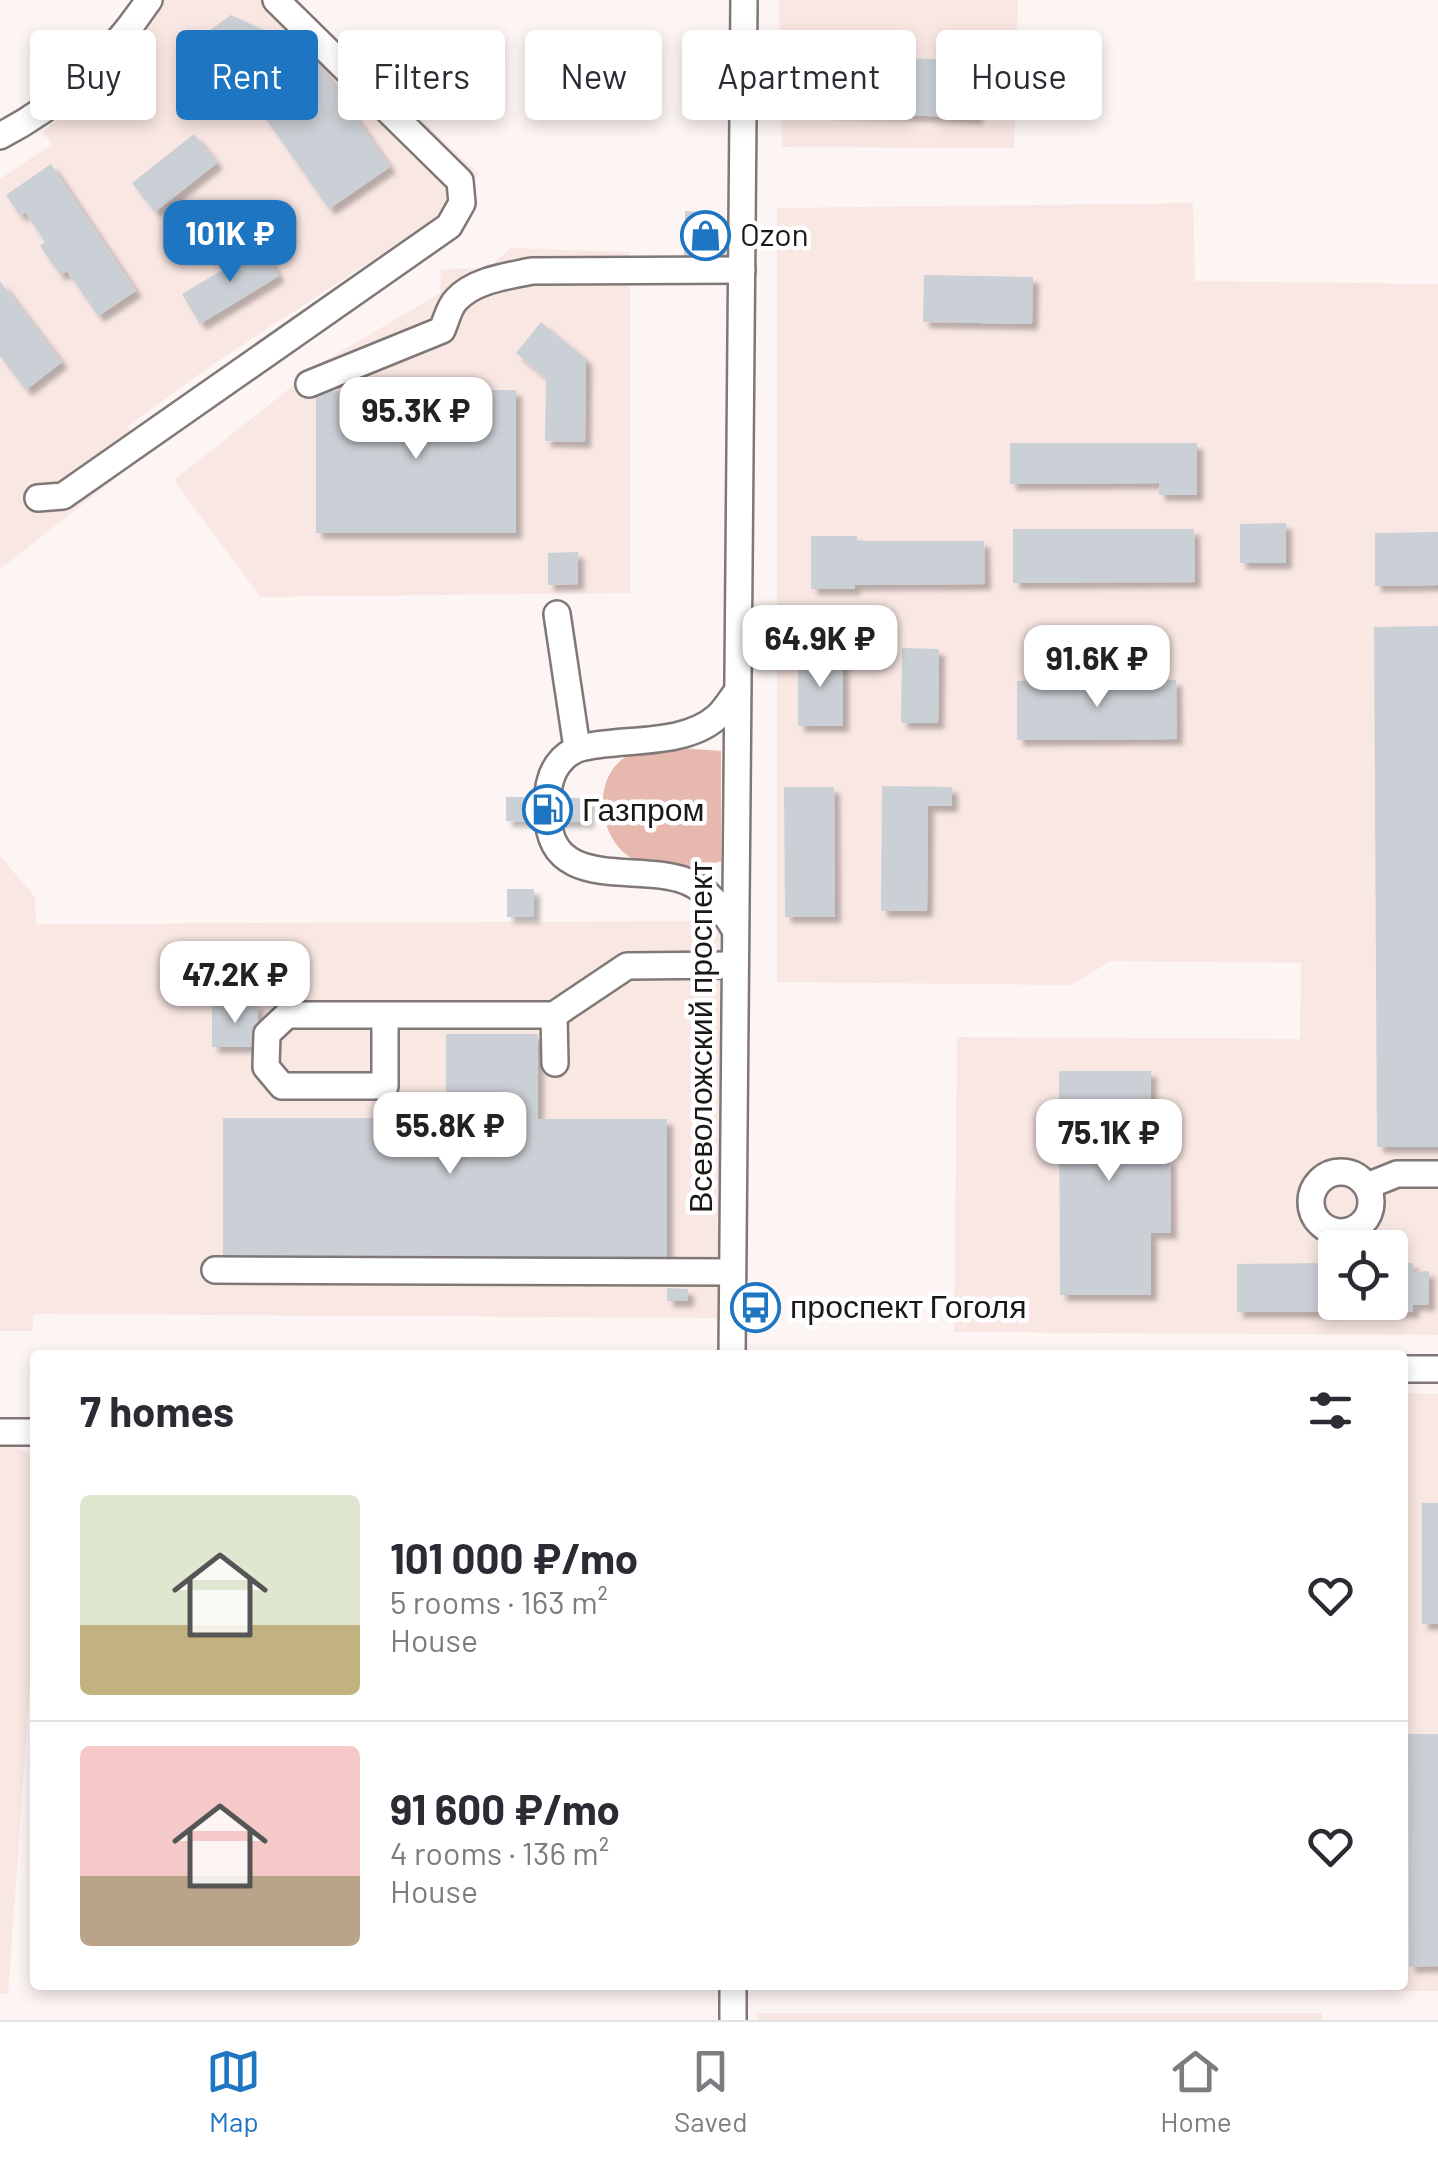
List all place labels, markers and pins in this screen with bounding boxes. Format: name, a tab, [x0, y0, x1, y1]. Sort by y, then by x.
pin: 101K ₽	[149, 200, 311, 285]
shop icon: Ozon	[679, 209, 731, 261]
place label: Ozon	[740, 214, 809, 252]
pin: 95.3K ₽	[324, 377, 508, 462]
pin: 64.9K ₽	[728, 605, 912, 690]
pin: 91.6K ₽	[1005, 625, 1189, 710]
fuel station icon: Газпром	[521, 784, 573, 836]
place label: Газпром	[582, 789, 705, 828]
pin: 47.2K ₽	[143, 941, 327, 1026]
pin: 55.8K ₽	[358, 1092, 542, 1177]
pin: 75.1K ₽	[1017, 1099, 1201, 1184]
bus stop icon: проспект Гоголя	[729, 1281, 781, 1333]
place label: проспект Гоголя	[790, 1286, 1027, 1325]

